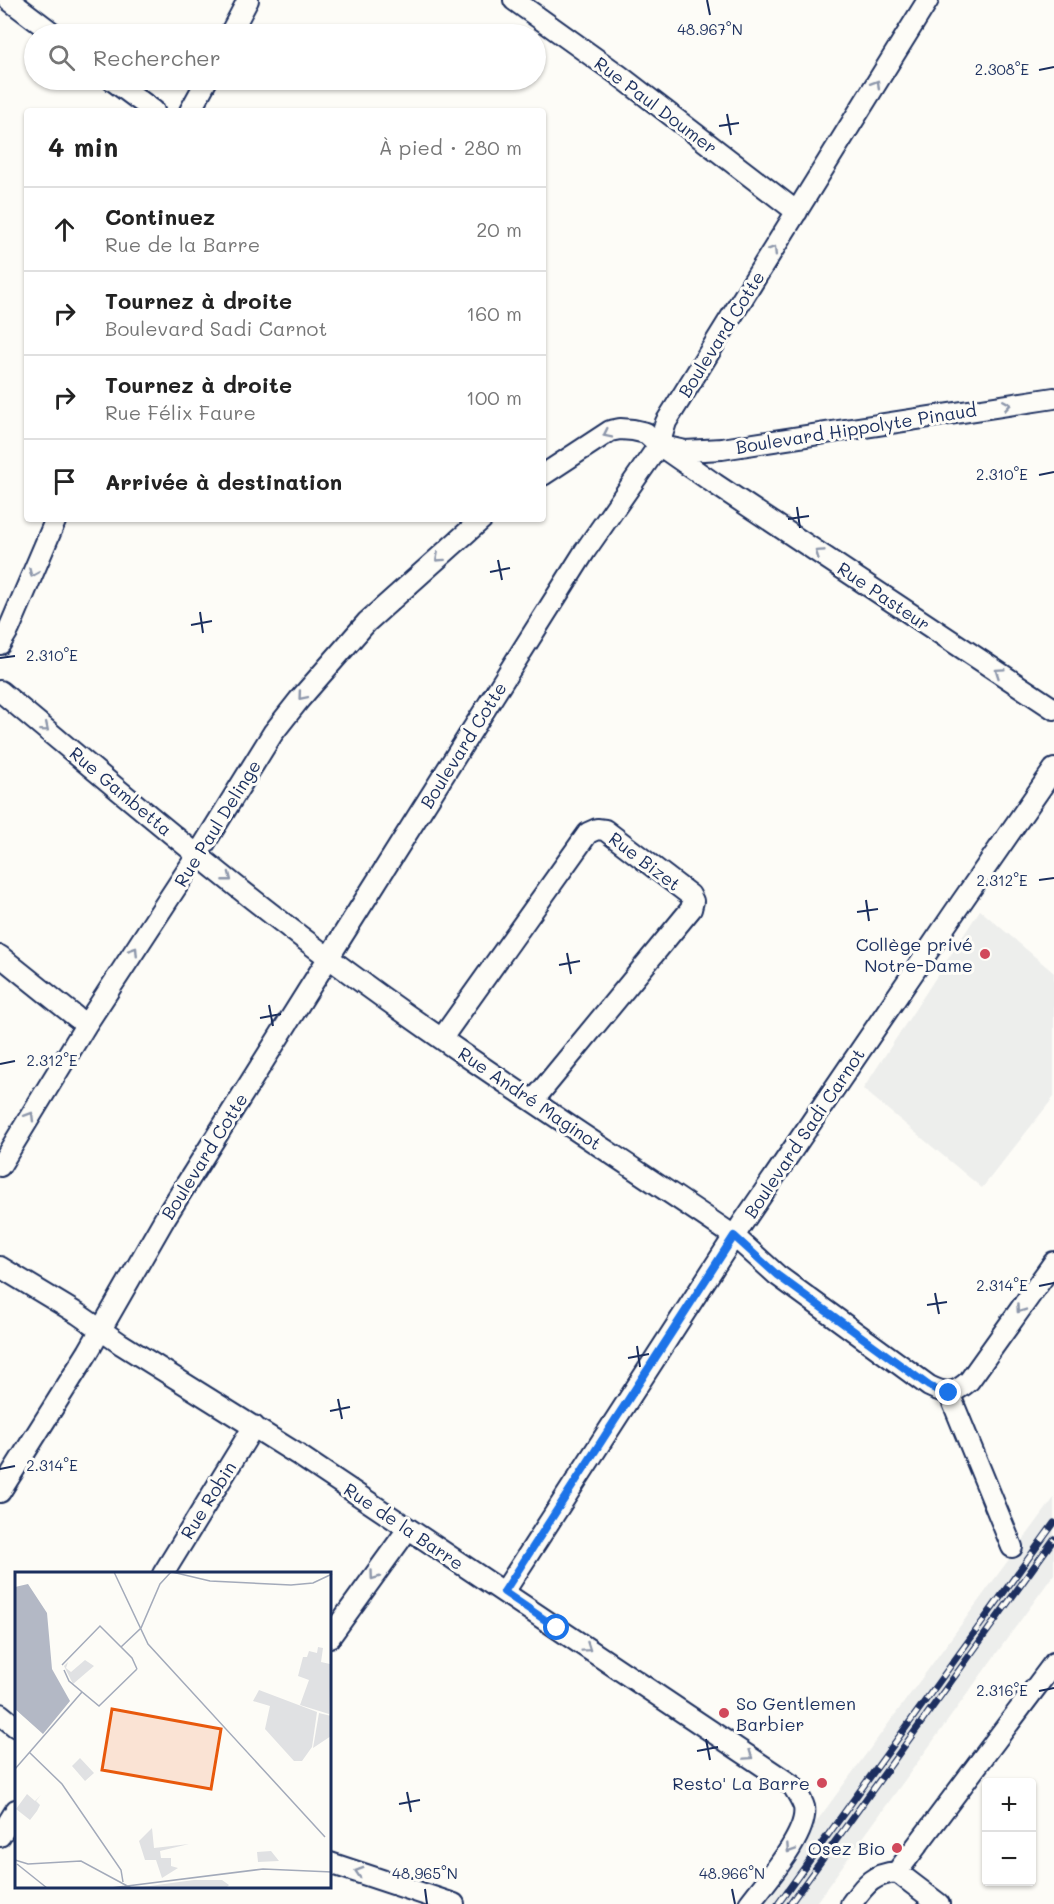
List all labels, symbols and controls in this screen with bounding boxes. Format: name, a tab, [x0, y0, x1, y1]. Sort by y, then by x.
text: 48.967°N	[677, 19, 743, 39]
search box	[24, 24, 546, 90]
icon: search	[45, 41, 78, 74]
text: Rechercher	[93, 43, 221, 72]
street label: Rue Paul Doumer	[590, 51, 722, 159]
text: 2.308°E	[975, 59, 1030, 79]
one-way arrow	[868, 80, 879, 91]
text: 4 min	[48, 130, 118, 164]
text: À pied · 280 m	[379, 134, 522, 160]
text: Continuez	[105, 202, 215, 231]
icon: ahead	[48, 213, 81, 246]
text: 20 m	[476, 216, 522, 242]
text: Rue de la Barre	[105, 231, 260, 257]
one-way arrow	[766, 246, 777, 257]
street label: Boulevard Cotte	[672, 266, 770, 402]
text: Tournez à droite	[105, 286, 292, 315]
icon: right	[48, 297, 81, 330]
text: 160 m	[466, 300, 522, 326]
text: Boulevard Sadi Carnot	[105, 315, 327, 341]
text: Tournez à droite	[105, 370, 292, 399]
icon: right	[48, 381, 81, 414]
text: 100 m	[466, 384, 522, 410]
street label: Boulevard Hippolyte Pinaud	[734, 397, 978, 459]
text: Rue Félix Faure	[105, 399, 256, 425]
one-way arrow	[1002, 400, 1012, 412]
one-way arrow	[602, 427, 613, 439]
text: 2.310°E	[976, 464, 1028, 484]
icon: arrive	[48, 465, 81, 498]
text: Arrivée à destination	[105, 467, 342, 496]
one-way arrow	[815, 549, 826, 560]
one-way arrow	[435, 551, 446, 562]
street label: Rue Pasteur	[833, 556, 935, 636]
one-way arrow	[28, 567, 40, 578]
text: 2.310°E	[26, 645, 78, 665]
one-way arrow	[994, 669, 1005, 680]
street label: Boulevard Cotte	[414, 677, 512, 813]
one-way arrow	[298, 689, 309, 700]
one-way arrow	[38, 721, 49, 732]
street label: Rue Gambetta	[65, 741, 177, 841]
street label: Rue Paul Delinge	[168, 755, 266, 891]
street label: Rue Bizet	[604, 826, 686, 896]
text: 2.312°E	[976, 870, 1028, 890]
one-way arrow	[221, 871, 232, 882]
place label: Collège privé Notre-Dame	[856, 932, 973, 977]
one-way arrow	[127, 947, 138, 958]
marker: Collège privé Notre-Dame	[978, 947, 992, 961]
street label: Rue André Maginot	[454, 1041, 606, 1155]
street label: Boulevard Sadi Carnot	[738, 1043, 870, 1223]
text: 2.312°E	[26, 1050, 78, 1070]
street label: Boulevard Cotte	[155, 1088, 253, 1224]
one-way arrow	[23, 1112, 35, 1122]
text: 2.314°E	[976, 1275, 1028, 1295]
one-way arrow	[1016, 1303, 1027, 1314]
route end	[935, 1379, 961, 1405]
text: 2.314°E	[26, 1455, 78, 1475]
street label: Rue Robin	[175, 1457, 241, 1543]
street label: Rue de la Barre	[339, 1477, 469, 1575]
one-way arrow	[370, 1570, 381, 1581]
inset map	[15, 1572, 332, 1889]
route start	[543, 1614, 569, 1640]
one-way arrow	[581, 1641, 592, 1652]
text: 2.316°E	[976, 1680, 1028, 1700]
place label: So Gentlemen Barbier	[736, 1691, 856, 1736]
marker: So Gentlemen Barbier	[717, 1706, 731, 1720]
one-way arrow	[743, 1749, 754, 1760]
place label: Resto' La Barre	[672, 1771, 810, 1795]
marker: Resto' La Barre	[815, 1776, 829, 1790]
map controls	[982, 1778, 1036, 1886]
button: +	[982, 1778, 1036, 1832]
button: −	[982, 1832, 1036, 1886]
place label: Osez Bio	[808, 1836, 885, 1860]
marker: Osez Bio	[890, 1841, 904, 1855]
one-way arrow	[785, 1843, 797, 1853]
text: 48.965°N	[392, 1863, 458, 1883]
text: 48.966°N	[699, 1863, 765, 1883]
one-way arrow	[354, 1867, 365, 1879]

